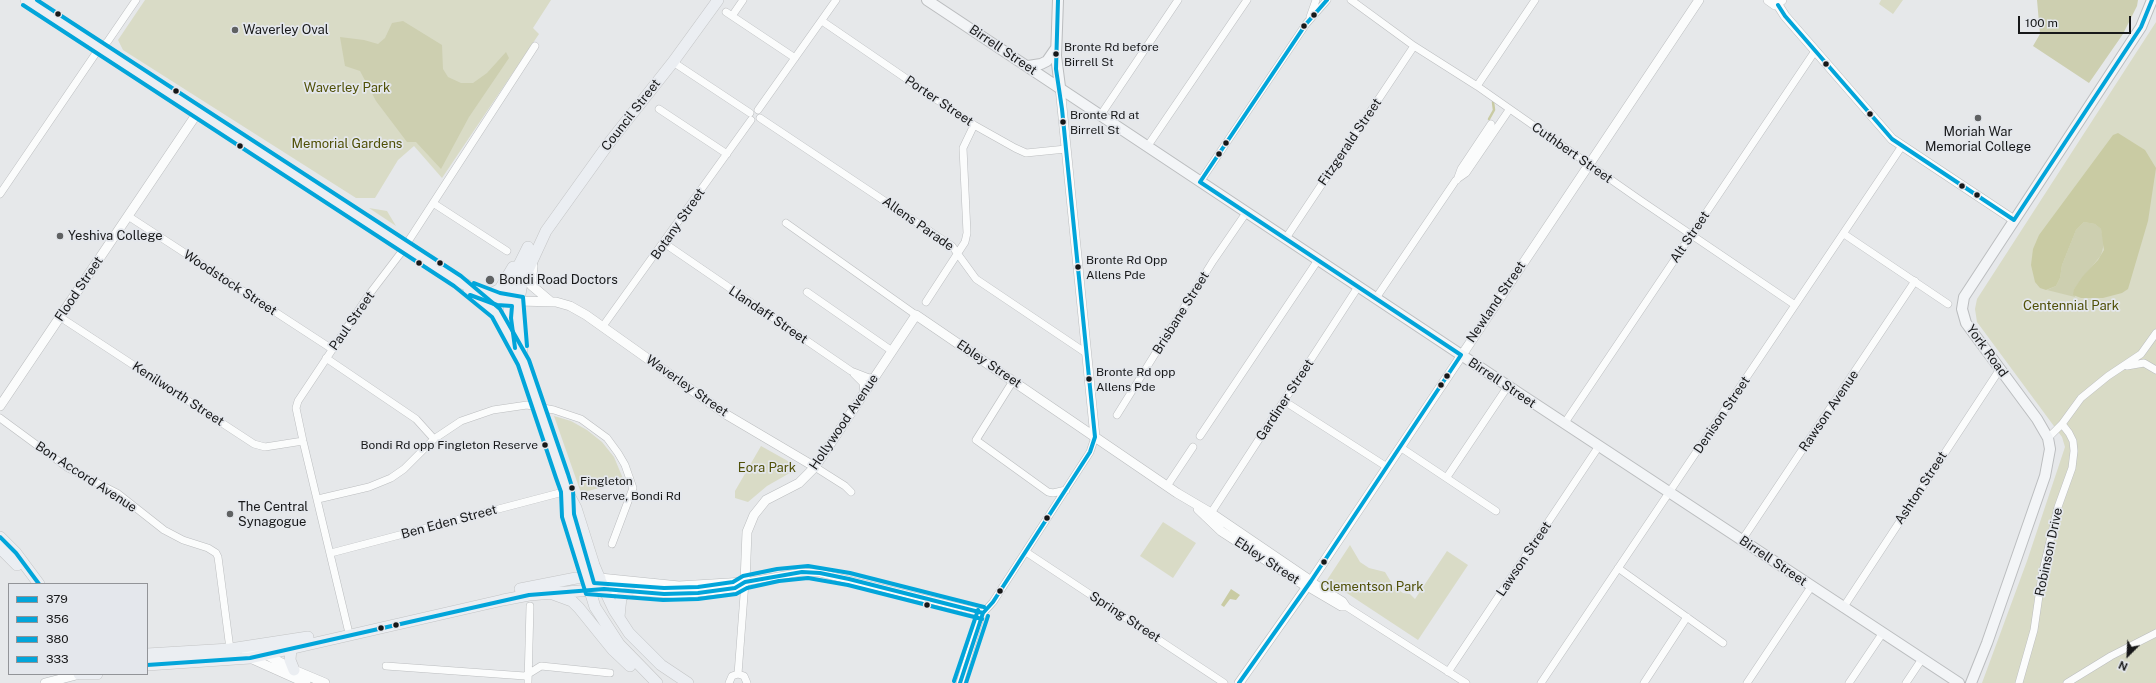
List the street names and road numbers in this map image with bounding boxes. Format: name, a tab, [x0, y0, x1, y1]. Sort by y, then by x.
street label: Birrell Street	[966, 22, 1040, 78]
street label: Porter Street	[902, 72, 976, 130]
street label: Council Street	[598, 76, 664, 154]
street label: Fitzgerald Street	[1315, 95, 1385, 189]
street label: Cuthbert Street	[1529, 119, 1615, 187]
street label: Botany Street	[648, 185, 708, 263]
street label: Allens Parade	[879, 194, 957, 254]
street label: Alt Street	[1667, 208, 1713, 266]
street label: Woodstock Street	[180, 247, 280, 319]
street label: Flood Street	[52, 254, 106, 324]
street label: Newland Street	[1463, 258, 1529, 346]
street label: Brisbane Street	[1149, 269, 1213, 357]
street label: Llandaff Street	[726, 283, 810, 347]
street label: Paul Street	[326, 289, 378, 353]
street label: York Road	[1963, 322, 2011, 380]
street label: Ebley Street	[954, 337, 1024, 391]
street label: Waverley Street	[643, 352, 731, 420]
street label: Birrell Street	[1465, 355, 1539, 411]
street label: Gardiner Street	[1253, 356, 1317, 444]
street label: Kenilworth Street	[129, 359, 227, 429]
street label: Rawson Avenue	[1796, 367, 1862, 455]
street label: Hollywood Avenue	[806, 371, 882, 473]
street label: Denison Street	[1690, 373, 1754, 457]
street label: Bon Accord Avenue	[32, 438, 140, 516]
street label: Ashton Street	[1892, 449, 1950, 527]
street label: Ben Eden Street	[399, 502, 499, 542]
street label: Robinson Drive	[2032, 506, 2066, 598]
street label: Lawson Street	[1493, 519, 1555, 599]
street label: Birrell Street	[1736, 533, 1810, 589]
street label: Ebley Street	[1231, 534, 1303, 588]
street label: Spring Street	[1087, 588, 1163, 646]

